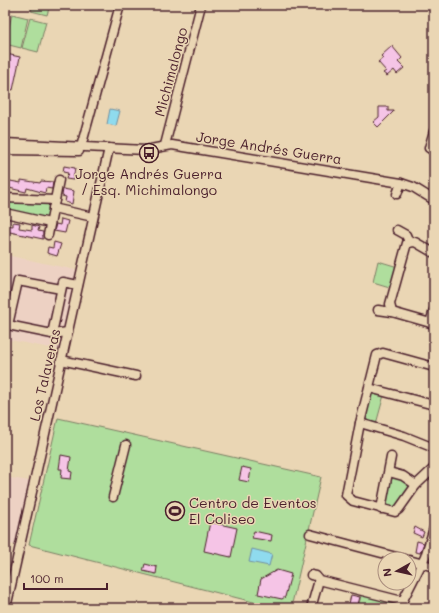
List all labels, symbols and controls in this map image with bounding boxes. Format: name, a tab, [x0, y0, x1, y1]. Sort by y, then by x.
street label: Michimalongo	[149, 25, 192, 119]
street label: Jorge Andrés Guerra	[195, 127, 343, 168]
bus stop icon: Jorge Andrés Guerra / Esq. Michimalongo	[138, 142, 160, 164]
place label: Jorge Andrés Guerra / Esq. Michimalongo	[75, 164, 223, 199]
street label: Los Talaveras	[25, 327, 64, 423]
place label: Centro de Eventos El Coliseo	[189, 493, 317, 528]
sports icon: Centro de Eventos El Coliseo	[164, 500, 186, 522]
north arrow	[377, 551, 417, 591]
scale bar	[24, 565, 107, 591]
text: N	[379, 567, 395, 578]
text: 100 m	[30, 570, 64, 586]

